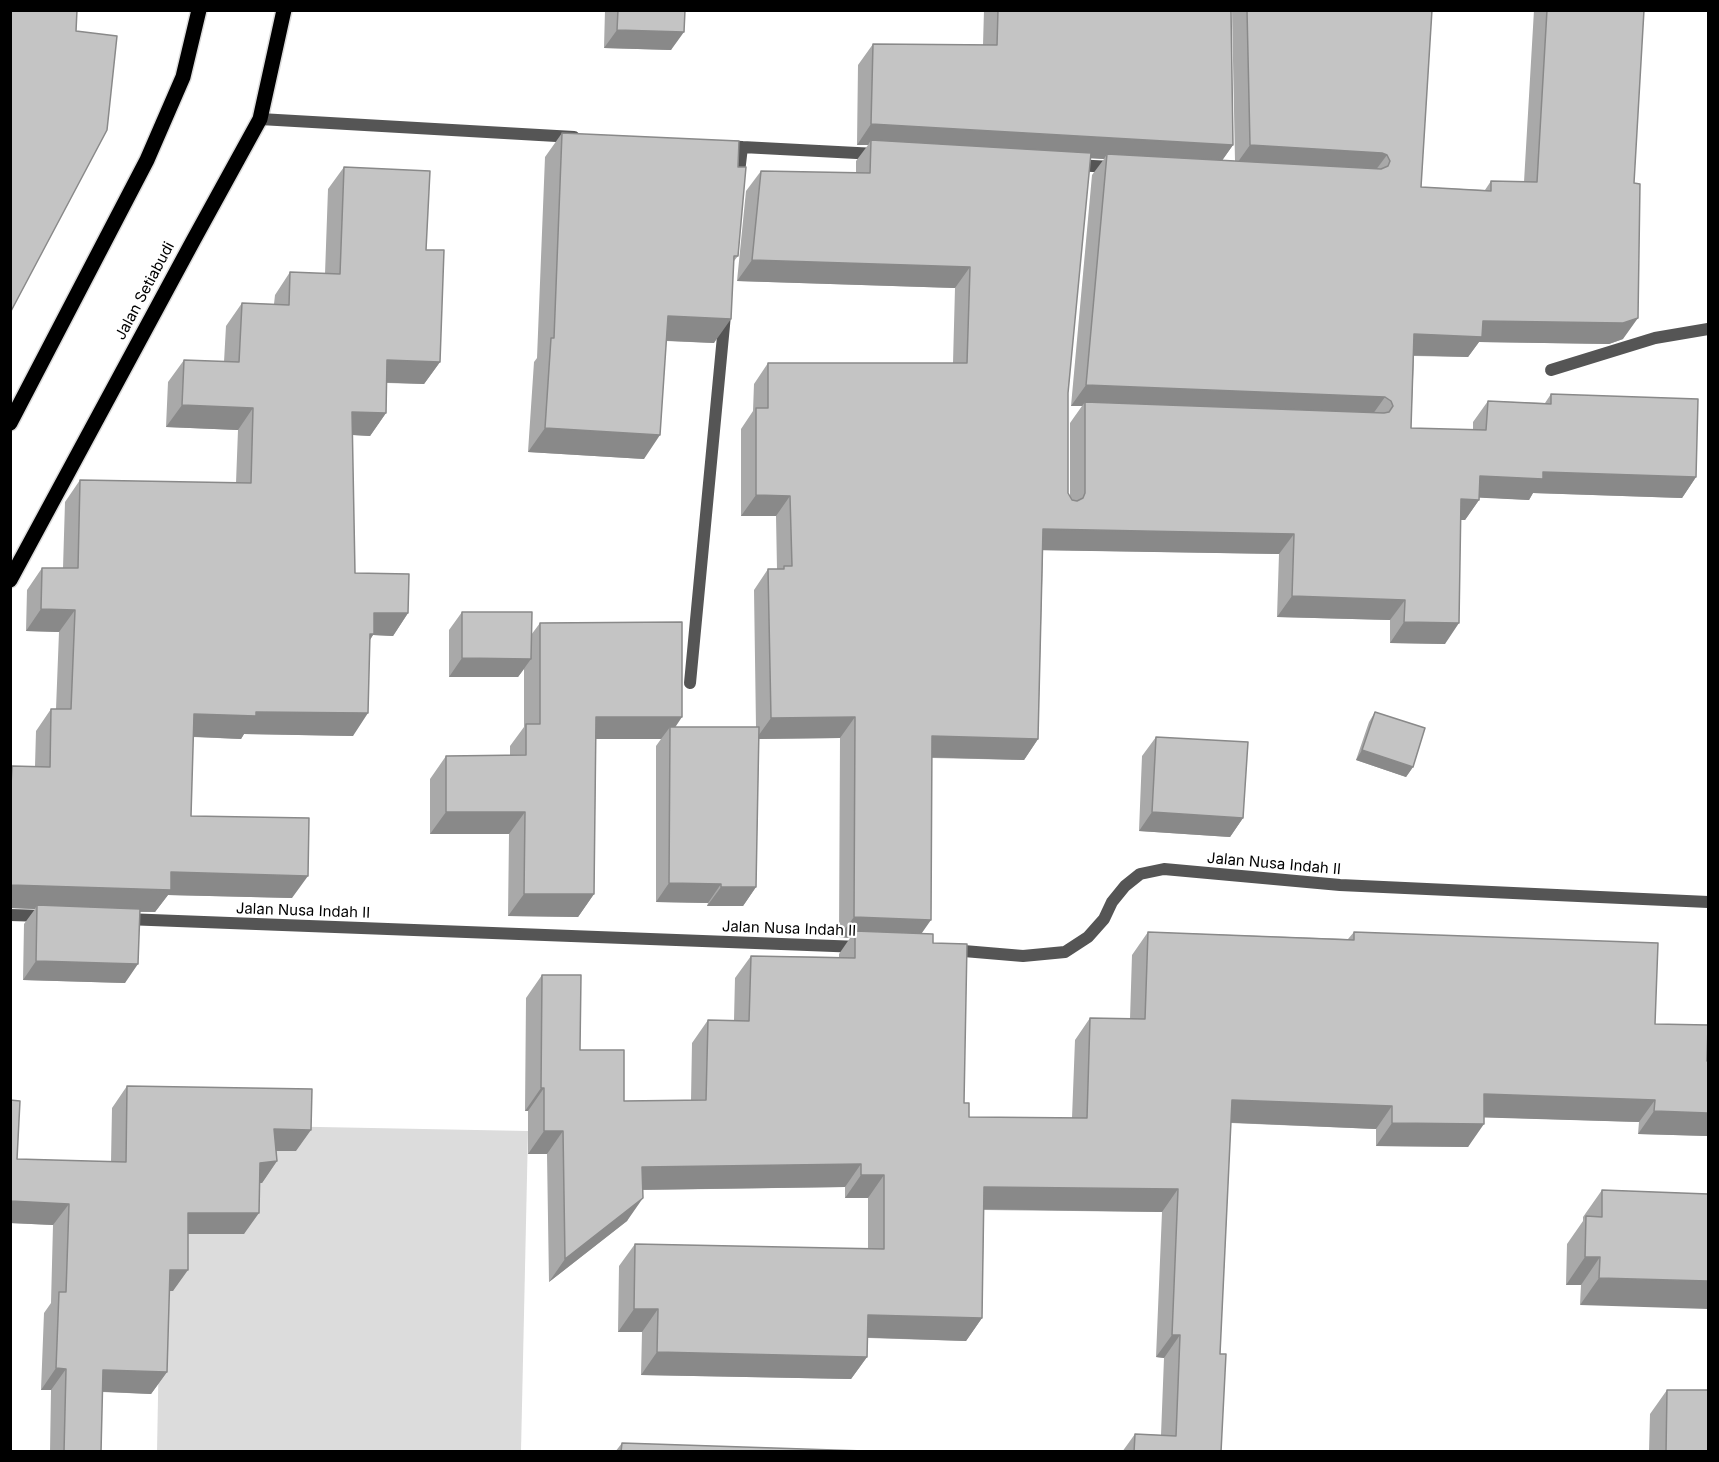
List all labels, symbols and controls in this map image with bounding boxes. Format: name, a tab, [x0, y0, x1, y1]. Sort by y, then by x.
street label: Jalan Setiabudi	[112, 239, 178, 343]
street label: Jalan Nusa Indah II	[1206, 849, 1342, 879]
street label: Jalan Nusa Indah II	[235, 900, 371, 922]
street label: Jalan Nusa Indah II	[721, 918, 857, 940]

